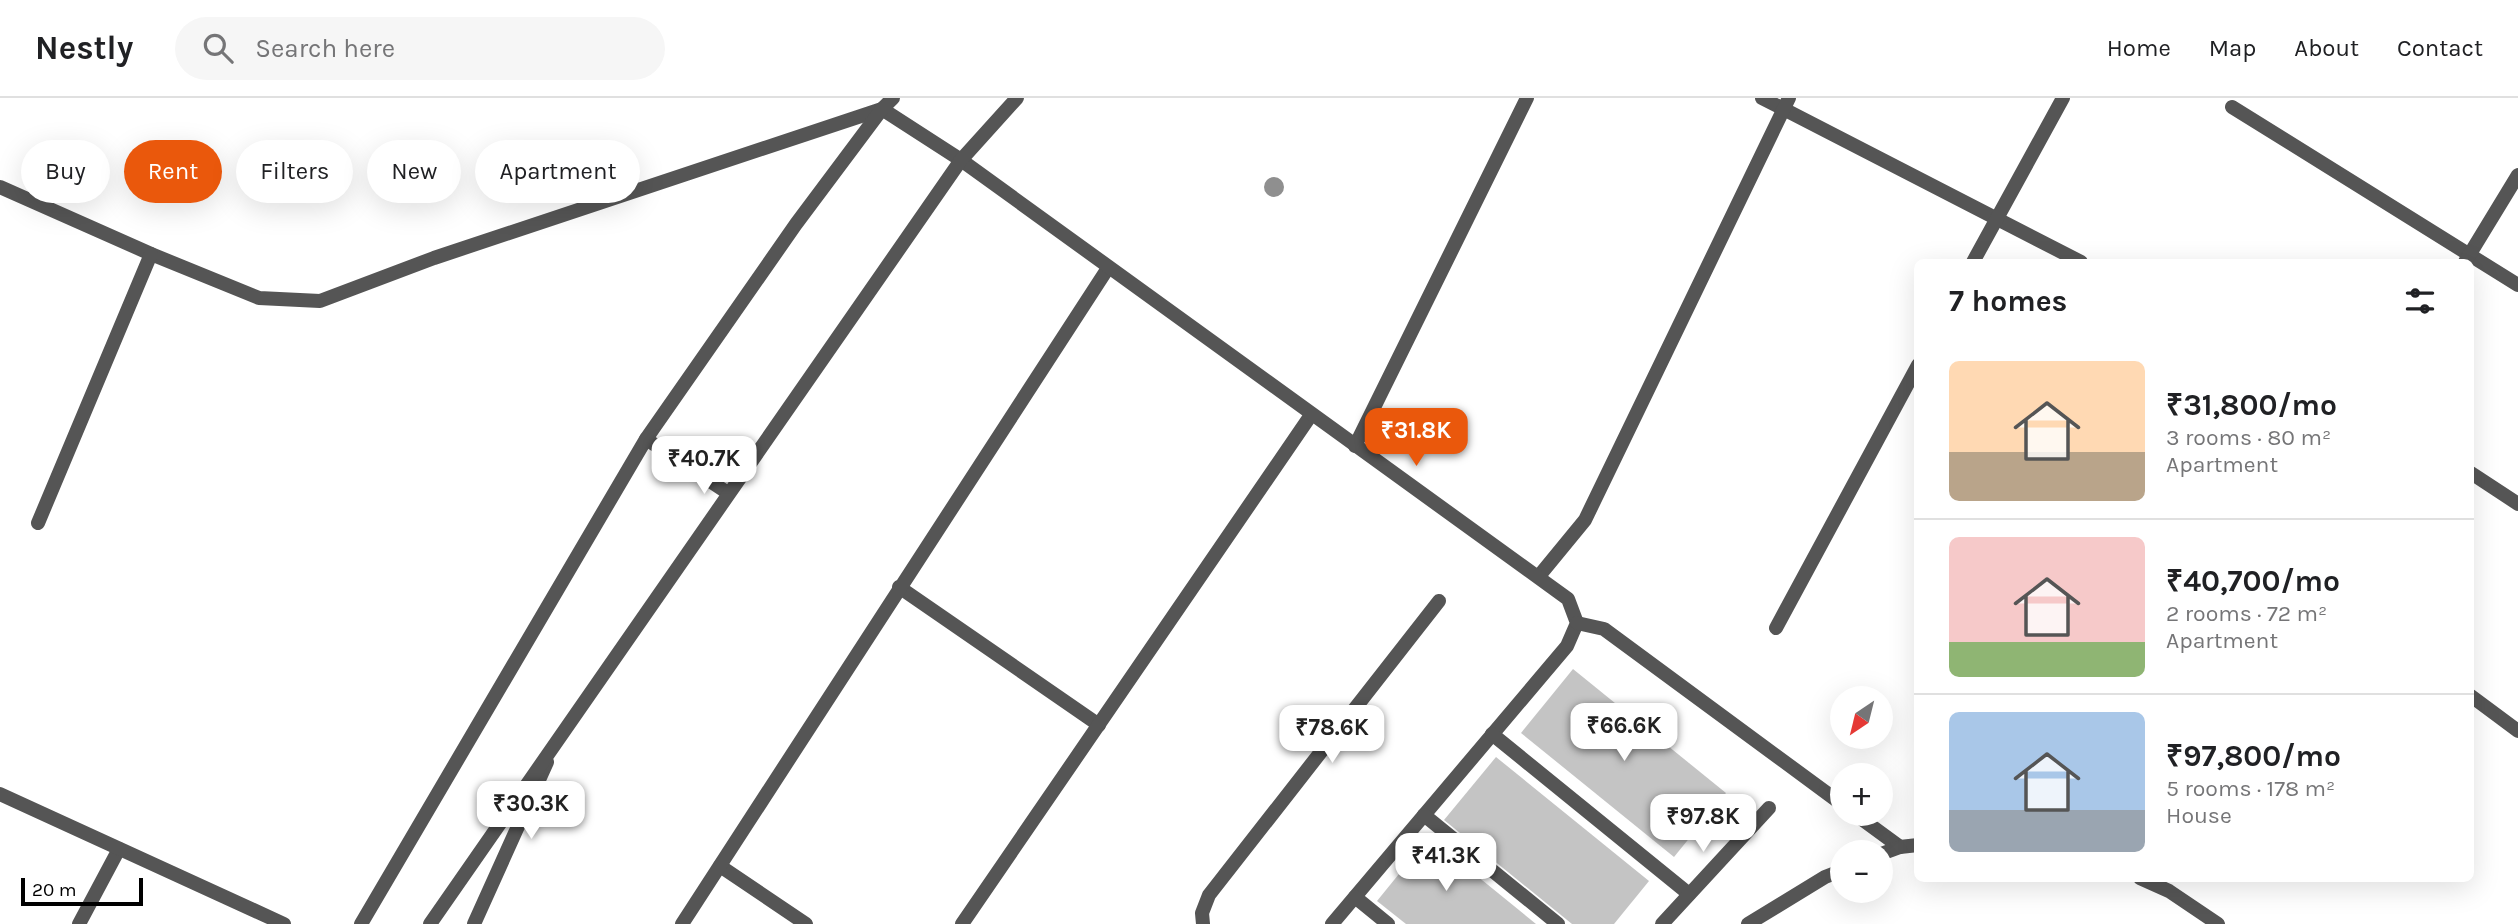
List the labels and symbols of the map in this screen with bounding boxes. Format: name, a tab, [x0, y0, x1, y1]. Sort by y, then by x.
pin: ₹31.8K	[1359, 408, 1473, 468]
pin: ₹40.7K	[647, 436, 761, 496]
north arrow	[1830, 686, 1894, 749]
pin: ₹66.6K	[1567, 704, 1681, 763]
pin: ₹78.6K	[1275, 706, 1389, 765]
pin: ₹30.3K	[474, 782, 588, 841]
pin: ₹97.8K	[1646, 794, 1760, 854]
pin: ₹41.3K	[1389, 834, 1503, 893]
scale bar	[21, 875, 144, 907]

